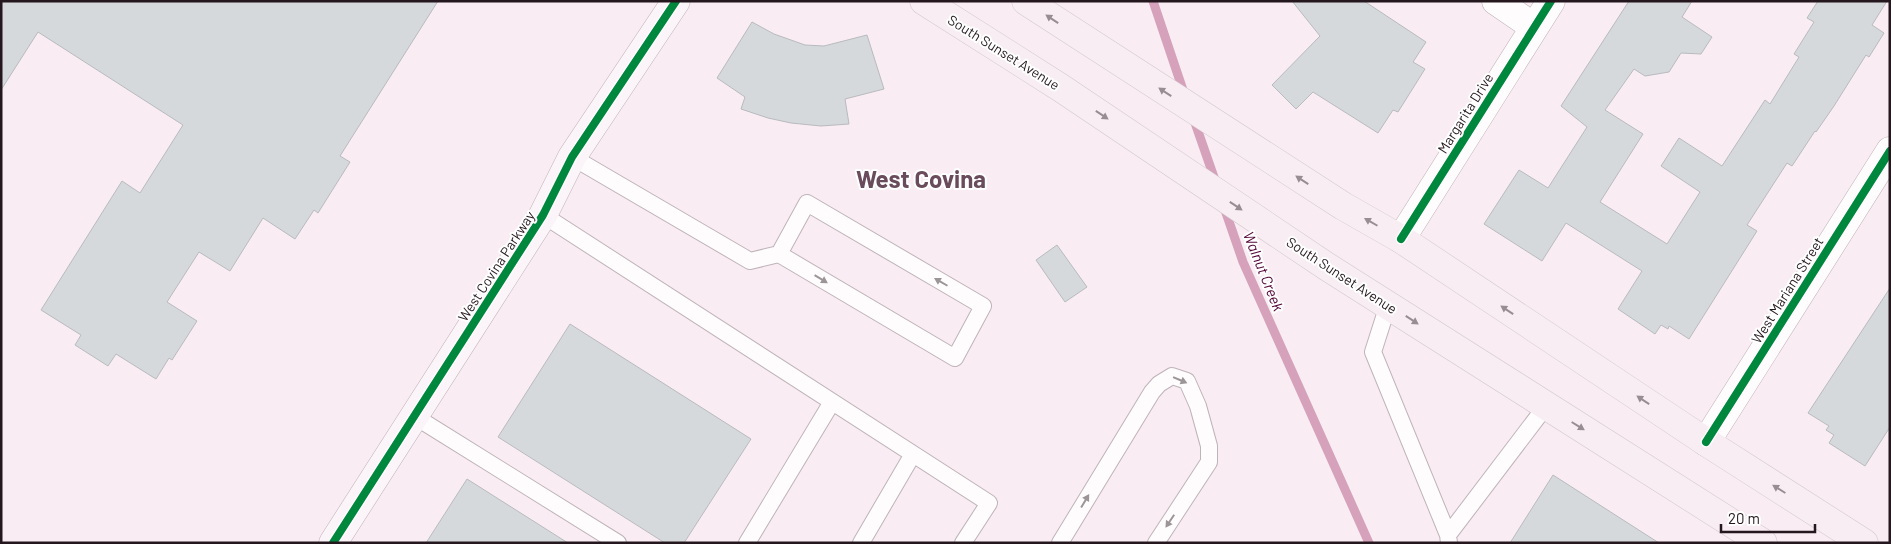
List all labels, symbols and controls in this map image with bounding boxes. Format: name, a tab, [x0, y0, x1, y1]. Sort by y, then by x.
street label: South Sunset Avenue	[945, 11, 1063, 93]
one-way arrow	[1045, 14, 1059, 24]
street label: Margarita Drive	[1434, 70, 1496, 156]
one-way arrow	[1159, 87, 1172, 97]
one-way arrow	[1095, 110, 1108, 120]
district label: West Covina	[856, 164, 986, 193]
one-way arrow	[1295, 175, 1309, 185]
one-way arrow	[1230, 201, 1243, 211]
street label: West Covina Parkway	[454, 207, 538, 324]
one-way arrow	[1363, 218, 1378, 226]
water label: Walnut Creek	[1240, 229, 1288, 314]
street label: South Sunset Avenue	[1283, 233, 1401, 317]
street label: West Mariana Street	[1747, 234, 1827, 346]
one-way arrow	[814, 275, 828, 284]
one-way arrow	[935, 277, 948, 286]
one-way arrow	[1501, 305, 1514, 315]
one-way arrow	[1405, 315, 1418, 325]
one-way arrow	[1173, 376, 1187, 384]
one-way arrow	[1636, 395, 1649, 405]
one-way arrow	[1572, 422, 1585, 431]
one-way arrow	[1772, 484, 1786, 493]
one-way arrow	[1081, 495, 1090, 508]
scale bar	[1721, 502, 1815, 534]
text: 20 m	[1728, 509, 1760, 527]
one-way arrow	[1165, 514, 1175, 528]

